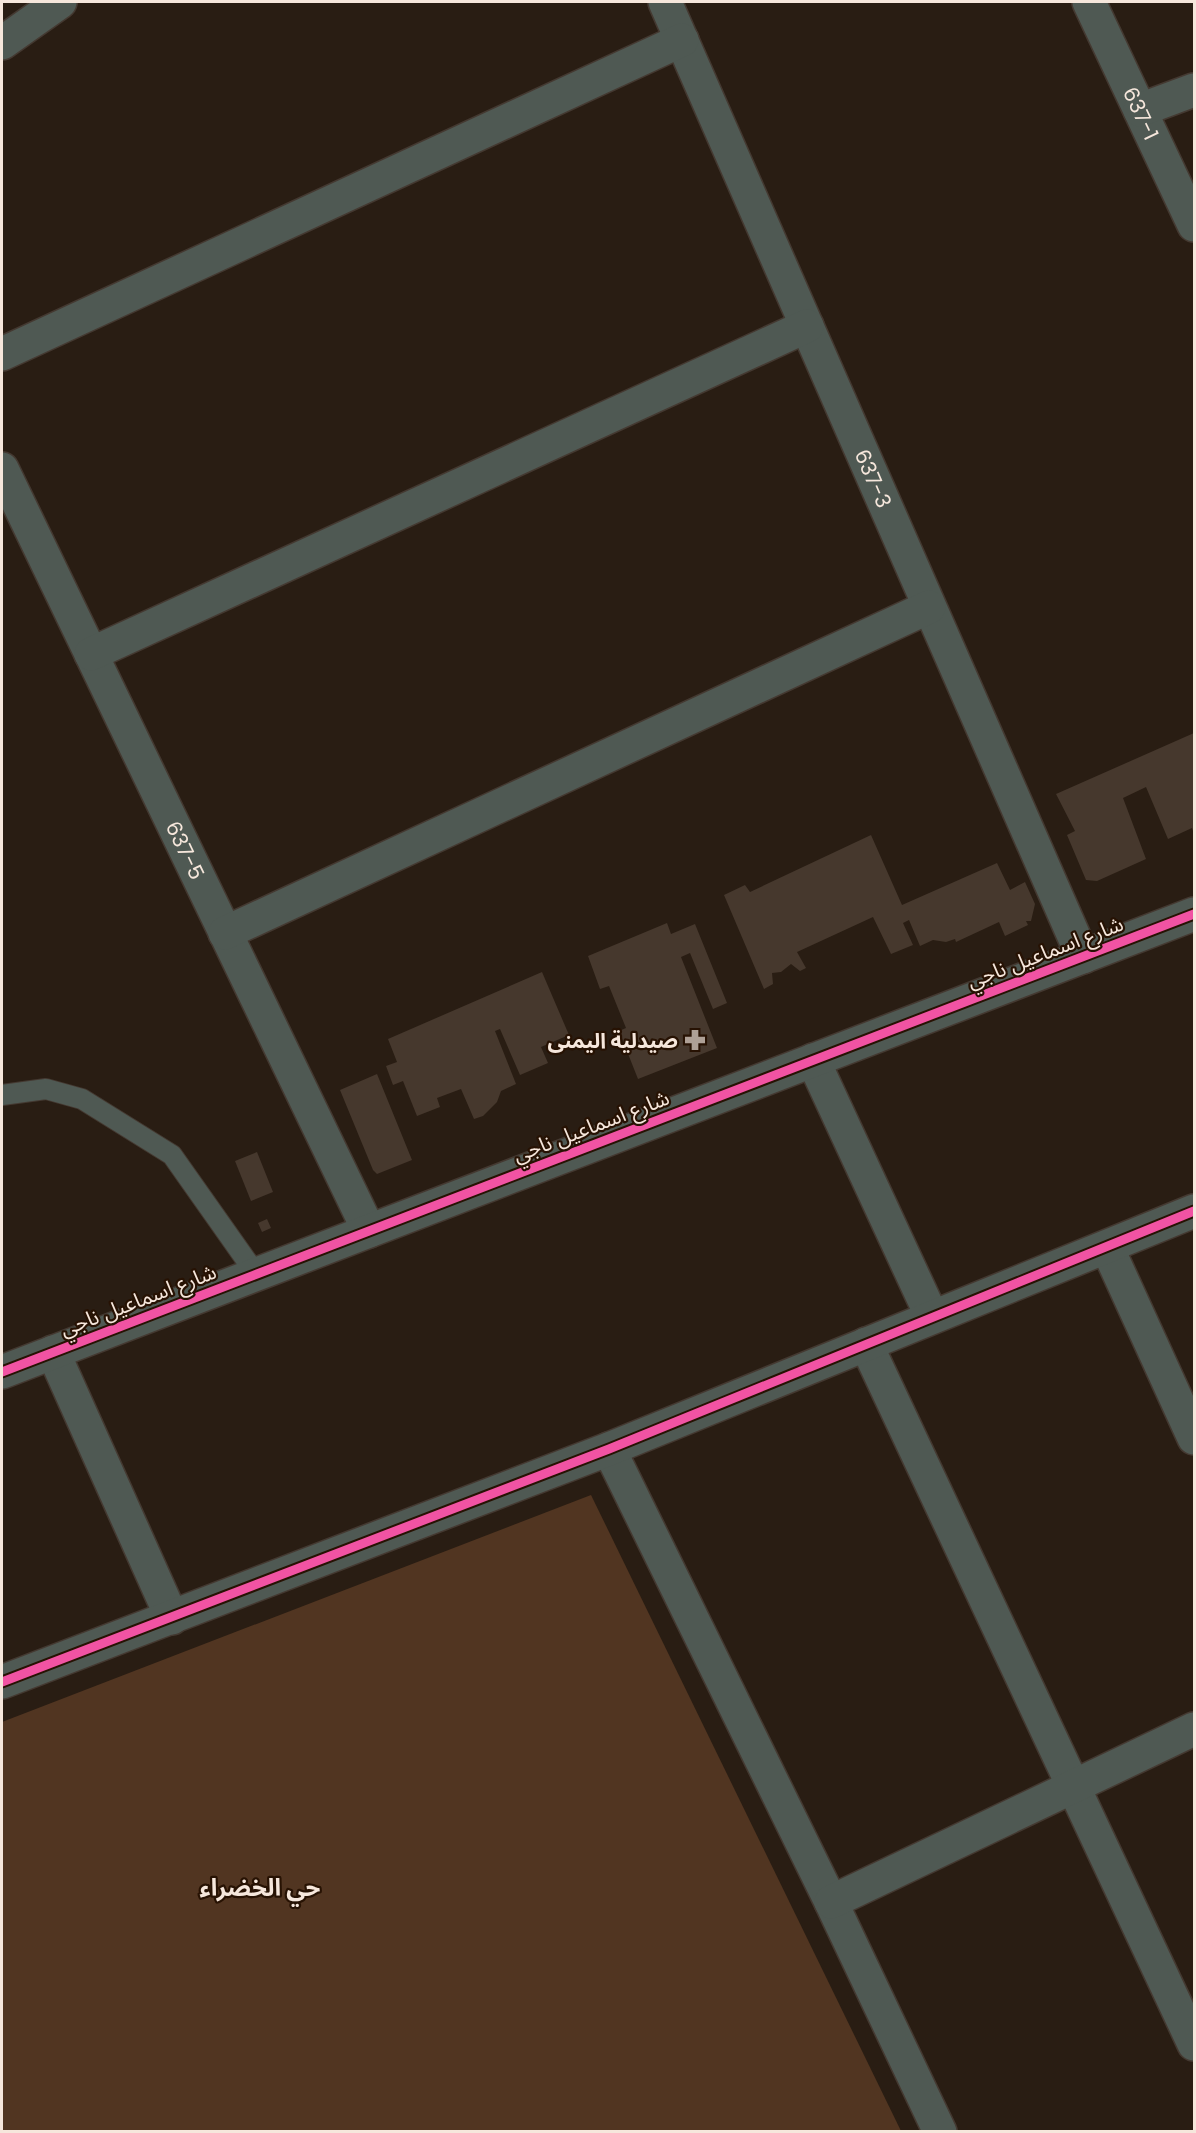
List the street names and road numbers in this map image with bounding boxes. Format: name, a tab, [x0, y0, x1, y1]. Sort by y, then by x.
street label: 637-1	[1116, 82, 1166, 145]
street label: 637-3	[848, 445, 899, 512]
street label: 637-5	[159, 816, 212, 884]
street label: شارع اسماعيل ناجي	[963, 909, 1128, 997]
street label: شارع اسماعيل ناجي	[509, 1083, 674, 1171]
street label: شارع اسماعيل ناجي	[56, 1257, 221, 1345]

